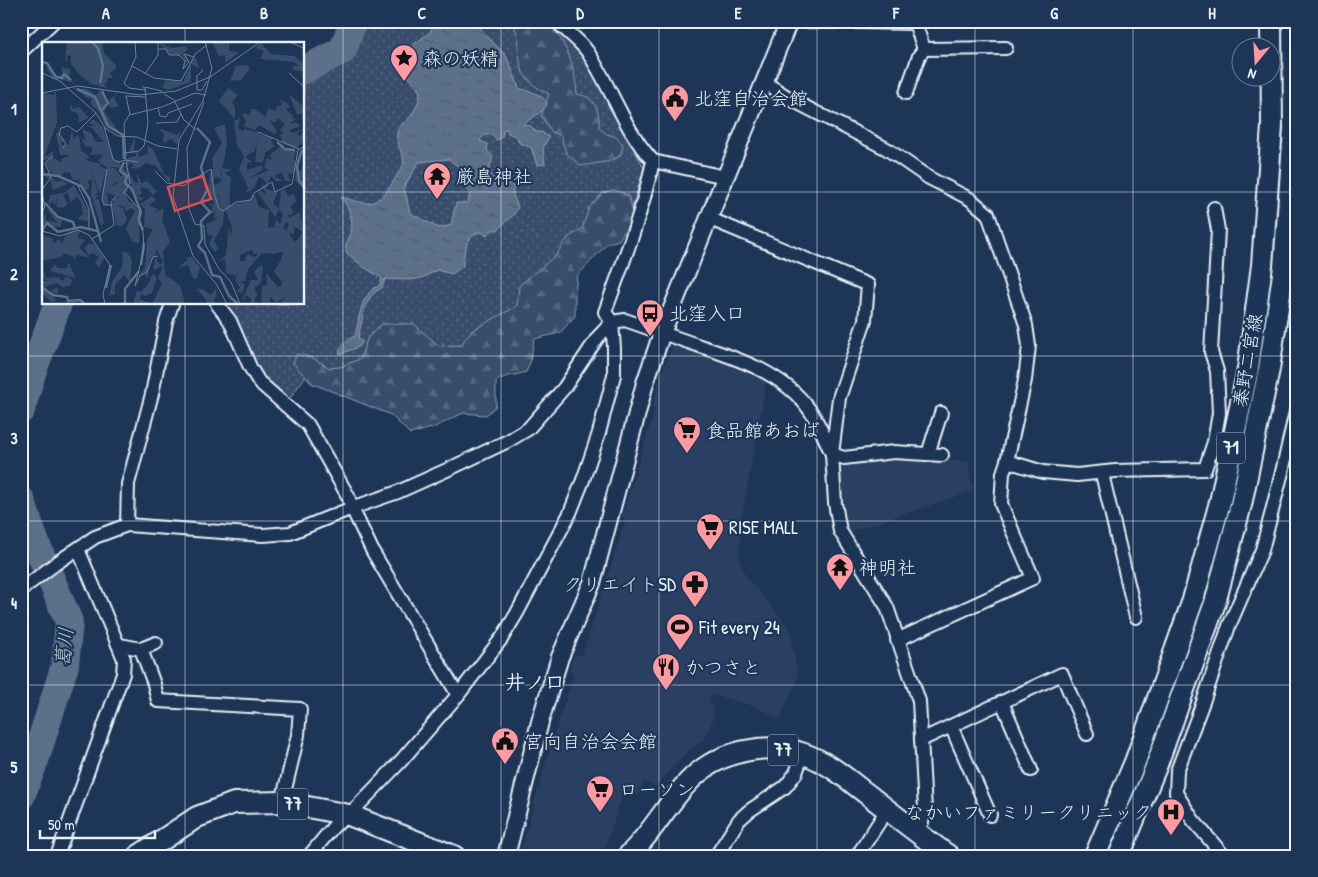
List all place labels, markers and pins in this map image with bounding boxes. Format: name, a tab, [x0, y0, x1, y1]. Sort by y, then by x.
place icon: 森の妖精	[389, 43, 419, 82]
place label: 森の妖精	[423, 45, 499, 71]
public building icon: 北窪自治会館	[660, 83, 690, 122]
place label: 北窪自治会館	[694, 85, 808, 111]
temple icon: 厳島神社	[422, 161, 452, 200]
place label: 厳島神社	[456, 163, 532, 189]
bus stop icon: 北窪入口	[635, 298, 665, 337]
place label: 北窪入口	[669, 300, 745, 326]
supermarket icon: 食品館あおば	[672, 415, 702, 454]
place label: 食品館あおば	[706, 417, 820, 443]
supermarket icon: RISE MALL	[695, 512, 725, 551]
place label: RISE MALL	[729, 514, 798, 540]
temple icon: 神明社	[825, 552, 855, 591]
place label: 神明社	[859, 554, 916, 580]
pharmacy icon: クリエイトSD	[680, 569, 710, 608]
place label: クリエイトSD	[563, 571, 676, 597]
sports icon: Fit every 24	[665, 612, 695, 651]
place label: Fit every 24	[698, 614, 780, 640]
restaurant icon: かつさと	[651, 652, 681, 691]
place label: かつさと	[685, 654, 761, 680]
public building icon: 宮向自治会会館	[490, 726, 520, 765]
place label: 宮向自治会会館	[524, 728, 657, 754]
supermarket icon: ローソン	[585, 774, 615, 813]
place label: ローソン	[619, 776, 695, 802]
hospital icon: なかいファミリークリニック	[1156, 797, 1186, 836]
place label: なかいファミリークリニック	[905, 799, 1152, 825]

